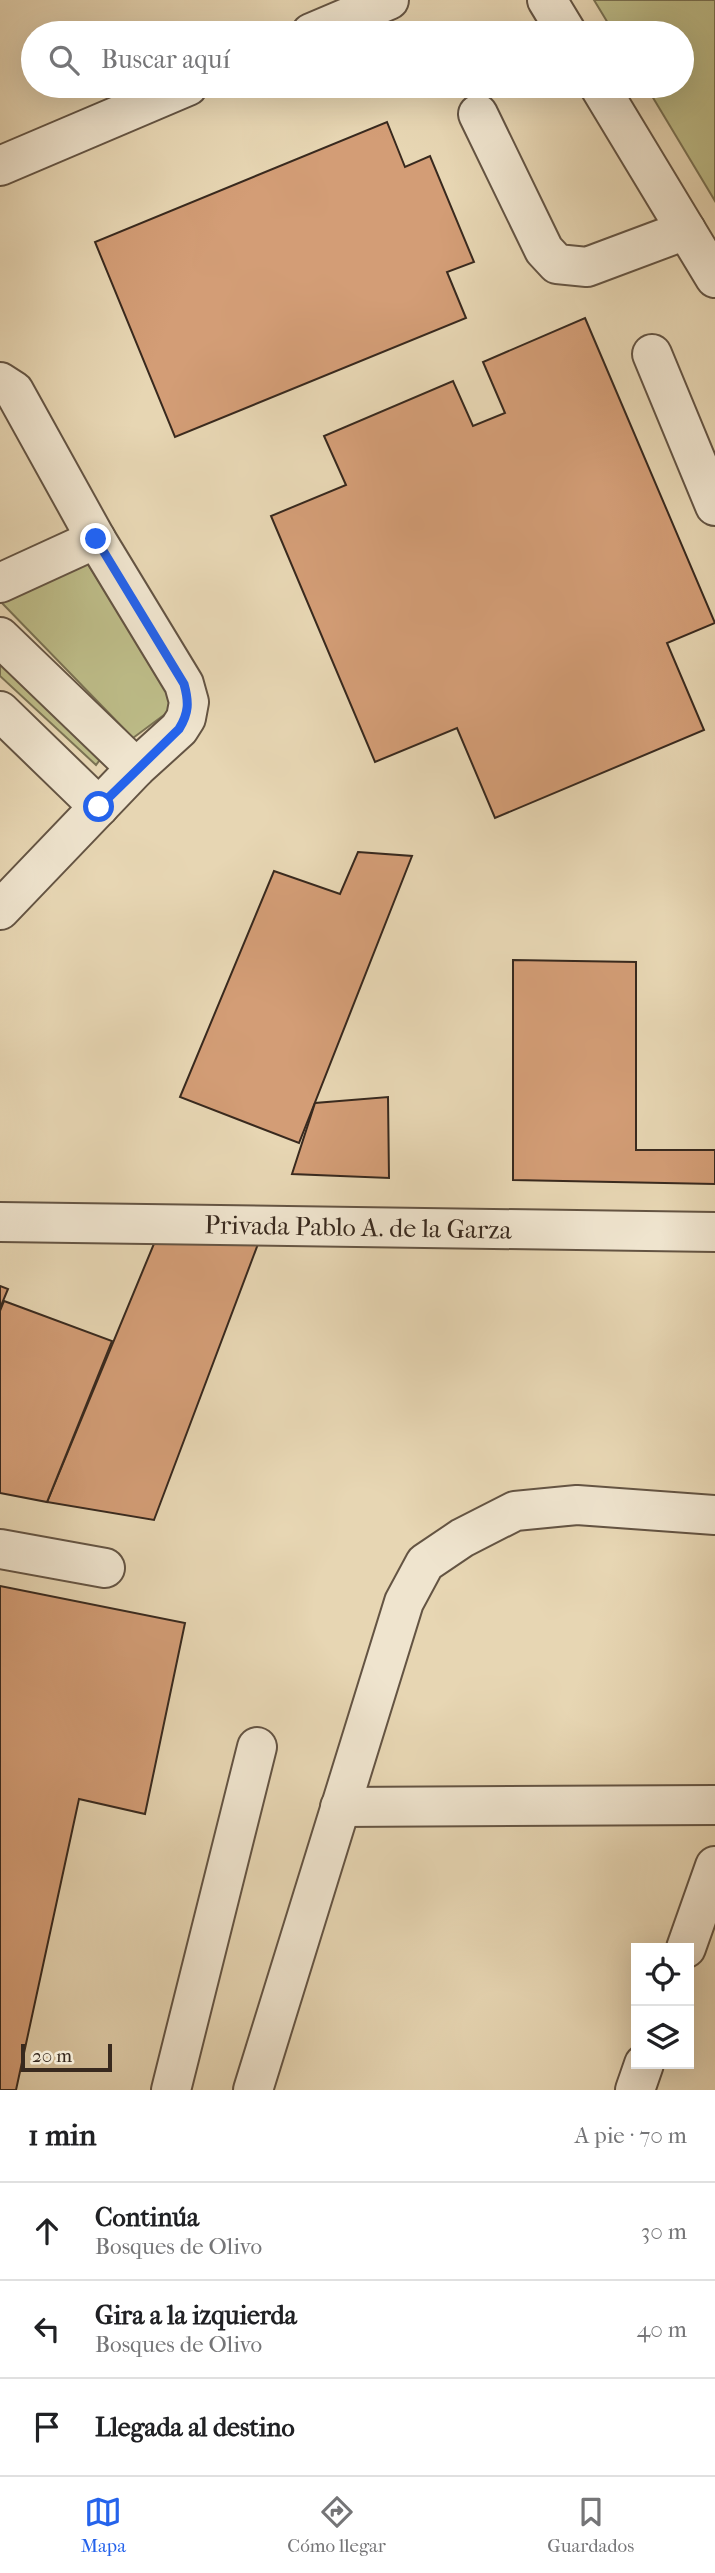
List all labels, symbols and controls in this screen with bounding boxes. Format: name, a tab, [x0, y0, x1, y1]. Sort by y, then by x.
search box	[21, 21, 694, 98]
icon: search	[45, 41, 83, 79]
text: Buscar aquí	[101, 44, 230, 75]
route end	[80, 523, 111, 554]
route start	[83, 791, 114, 822]
street label: Privada Pablo A. de la Garza	[204, 1209, 513, 1246]
map controls	[631, 1943, 694, 2069]
button: locate	[631, 1943, 694, 2006]
button: layers	[631, 2006, 694, 2069]
scale bar	[21, 2041, 112, 2073]
text: 20 m	[32, 2045, 72, 2067]
text: 1 min	[28, 2118, 96, 2153]
text: A pie · 70 m	[575, 2122, 687, 2149]
text: Continúa	[95, 2202, 199, 2233]
icon: ahead	[28, 2212, 66, 2250]
text: 30 m	[641, 2218, 687, 2245]
text: Bosques de Olivo	[95, 2233, 262, 2260]
text: Gira a la izquierda	[95, 2300, 297, 2331]
icon: left	[28, 2310, 66, 2348]
text: 40 m	[637, 2316, 687, 2343]
text: Bosques de Olivo	[95, 2331, 262, 2358]
icon: arrive	[28, 2408, 66, 2446]
text: Llegada al destino	[95, 2412, 295, 2443]
tab: Mapa	[81, 2493, 126, 2557]
tab: Cómo llegar	[287, 2493, 386, 2557]
tab: Guardados	[547, 2493, 634, 2557]

